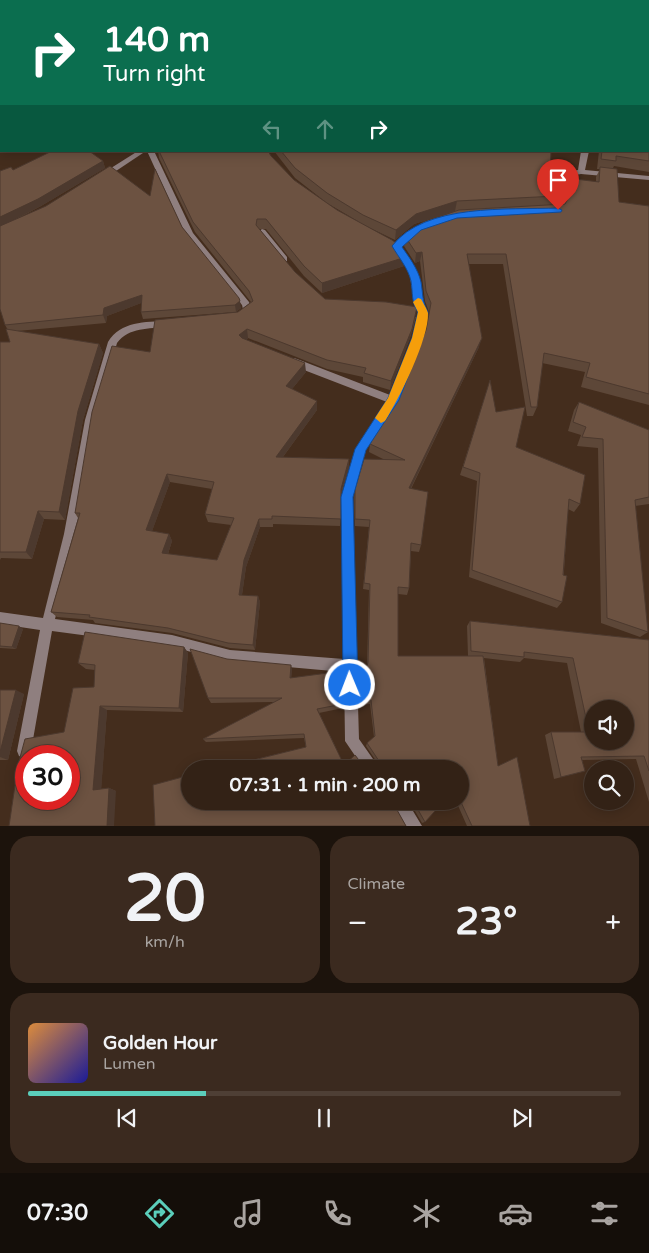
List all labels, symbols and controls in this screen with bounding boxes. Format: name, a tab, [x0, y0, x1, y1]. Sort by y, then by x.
text: 140 m	[103, 19, 210, 61]
icon: right	[20, 20, 85, 85]
text: Turn right	[103, 61, 205, 87]
icon: left	[258, 115, 286, 143]
icon: ahead	[311, 115, 339, 143]
icon: right	[364, 115, 392, 143]
pin	[537, 159, 579, 210]
icon: arrive	[544, 166, 572, 194]
position arrow	[323, 658, 375, 710]
map controls	[584, 700, 634, 810]
button: sound	[584, 700, 634, 750]
speed limit sign: 30	[15, 745, 80, 810]
button: search	[584, 760, 634, 810]
text: 07:31 · 1 min · 200 m	[229, 774, 421, 796]
text: 20	[124, 860, 206, 939]
text: Climate	[348, 874, 405, 894]
text: 23°	[455, 899, 517, 945]
text: −	[348, 906, 367, 940]
text: +	[605, 906, 621, 940]
text: km/h	[145, 932, 185, 952]
text: Golden Hour	[103, 1032, 217, 1054]
text: Lumen	[103, 1054, 155, 1074]
icon: previous	[113, 1104, 141, 1132]
icon: pause	[310, 1104, 338, 1132]
icon: next	[508, 1104, 536, 1132]
icon: directions	[142, 1196, 177, 1231]
icon: music	[231, 1196, 266, 1231]
icon: phone	[320, 1196, 355, 1231]
icon: climate	[409, 1196, 444, 1231]
icon: car	[498, 1196, 533, 1231]
icon: filters	[587, 1196, 622, 1231]
text: 07:30	[27, 1200, 88, 1226]

